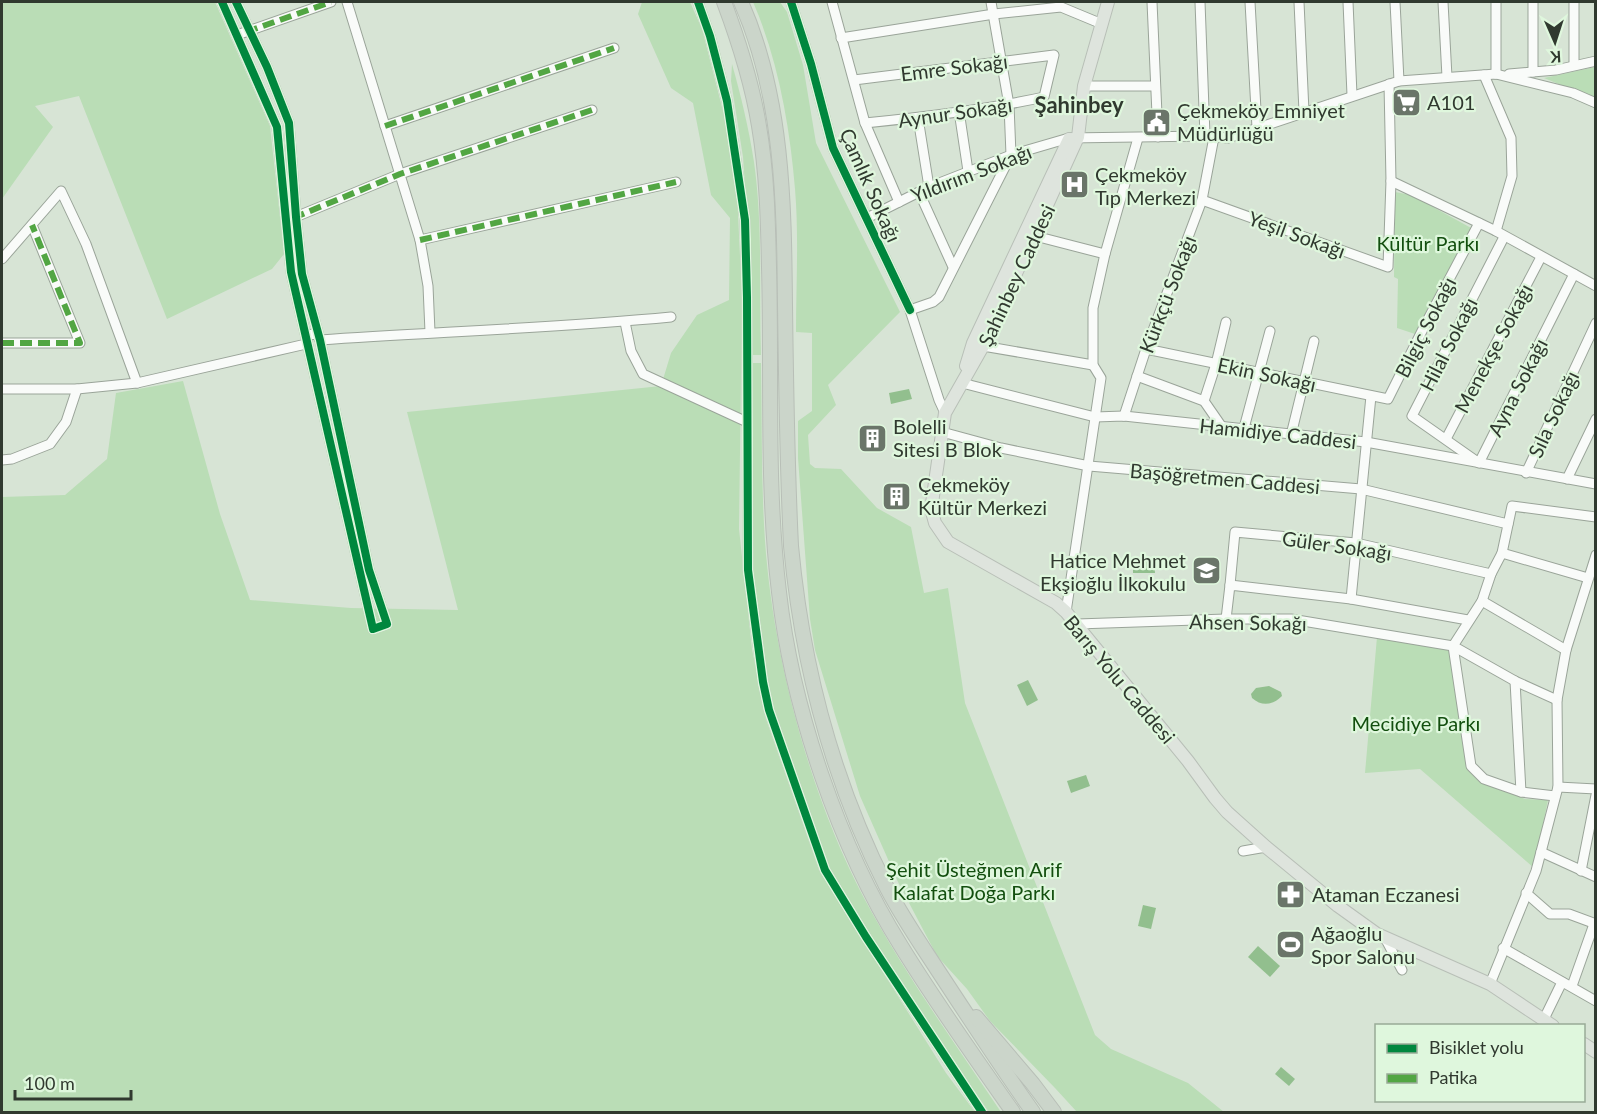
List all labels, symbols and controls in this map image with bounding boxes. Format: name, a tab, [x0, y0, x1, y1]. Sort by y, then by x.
north arrow	[1525, 12, 1585, 72]
text: K	[1549, 48, 1562, 67]
street label: Emre Sokağı	[899, 49, 1009, 85]
supermarket icon: A101	[1390, 86, 1422, 118]
place label: A101	[1427, 90, 1475, 114]
district label: Şahinbey	[1034, 91, 1124, 118]
street label: Aynur Sokağı	[897, 92, 1013, 132]
place label: Çekmeköy Emniyet Müdürlüğü	[1177, 98, 1345, 145]
public building icon: Çekmeköy Emniyet Müdürlüğü	[1140, 106, 1172, 138]
street label: Çamlık Sokağı	[835, 124, 907, 246]
street label: Yıldırım Sokağı	[907, 139, 1035, 207]
place label: Çekmeköy Tıp Merkezi	[1095, 162, 1196, 209]
hospital icon: Çekmeköy Tıp Merkezi	[1058, 169, 1090, 201]
street label: Şahinbey Caddesi	[973, 200, 1059, 350]
street label: Yeşil Sokağı	[1245, 205, 1349, 263]
park label: Kültür Parkı	[1377, 231, 1479, 255]
street label: Kürkçü Sokağı	[1134, 232, 1200, 356]
street label: Bilgiç Sokağı	[1389, 273, 1461, 381]
street label: Menekşe Sokağı	[1449, 279, 1537, 417]
street label: Hilal Sokağı	[1414, 293, 1482, 395]
street label: Ayna Sokağı	[1482, 334, 1552, 440]
street label: Ekin Sokağı	[1216, 352, 1318, 396]
street label: Sıla Sokağı	[1523, 367, 1583, 461]
street label: Hamidiye Caddesi	[1198, 413, 1358, 453]
place label: Bolelli Sitesi B Blok	[893, 414, 1003, 461]
building icon: Bolelli Sitesi B Blok	[856, 422, 888, 454]
street label: Başöğretmen Caddesi	[1129, 458, 1321, 498]
place label: Çekmeköy Kültür Merkezi	[918, 472, 1047, 519]
building icon: Çekmeköy Kültür Merkezi	[881, 480, 913, 512]
street label: Güler Sokağı	[1281, 525, 1393, 565]
place label: Hatice Mehmet Ekşioğlu İlkokulu	[1040, 548, 1186, 595]
school or university icon: Hatice Mehmet Ekşioğlu İlkokulu	[1191, 555, 1223, 587]
street label: Ahsen Sokağı	[1189, 609, 1307, 635]
street label: Barış Yolu Caddesi	[1059, 610, 1181, 748]
park label: Mecidiye Parkı	[1352, 711, 1480, 735]
park label: Şehit Üsteğmen Arif Kalafat Doğa Parkı	[886, 857, 1062, 904]
pharmacy icon: Ataman Eczanesi	[1275, 878, 1307, 910]
place label: Ataman Eczanesi	[1312, 882, 1460, 906]
place label: Ağaoğlu Spor Salonu	[1311, 921, 1415, 968]
sports icon: Ağaoğlu Spor Salonu	[1274, 928, 1306, 960]
legend	[1375, 1024, 1585, 1102]
text: Bisiklet yolu	[1429, 1036, 1524, 1058]
scale bar	[15, 1063, 130, 1101]
text: Patika	[1429, 1066, 1478, 1088]
text: 100 m	[24, 1072, 75, 1094]

